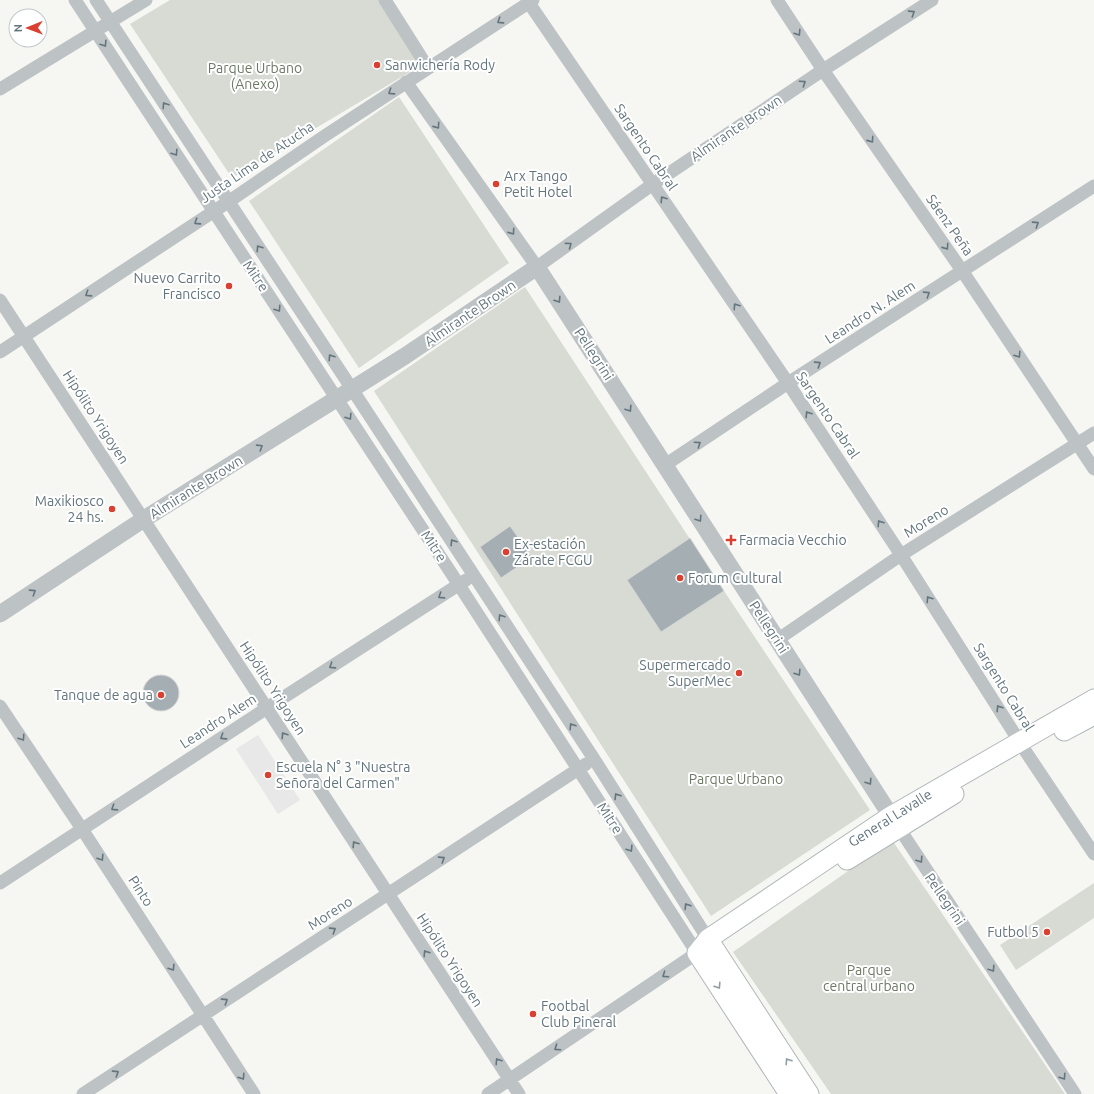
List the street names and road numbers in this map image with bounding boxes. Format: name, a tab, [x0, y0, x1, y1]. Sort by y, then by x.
street label: Almirante Brown	[687, 92, 785, 164]
street label: Sargento Cabral	[611, 101, 681, 193]
street label: Justa Lima de Atucha	[197, 118, 317, 206]
street label: Sáenz Peña	[923, 191, 977, 259]
street label: Mitre	[240, 257, 272, 295]
street label: Almirante Brown	[421, 277, 519, 349]
street label: Leandro N. Alem	[822, 277, 918, 347]
street label: Pellegrini	[571, 325, 617, 383]
street label: Hipólito Yrigoyen	[60, 367, 132, 467]
street label: Sargento Cabral	[793, 369, 863, 461]
street label: Almirante Brown	[147, 452, 245, 522]
street label: Moreno	[901, 501, 951, 541]
street label: Mitre	[418, 527, 450, 565]
street label: Pellegrini	[746, 598, 792, 656]
street label: Hipólito Yrigoyen	[237, 638, 309, 738]
street label: Sargento Cabral	[971, 640, 1038, 734]
street label: Leandro Alem	[177, 690, 259, 752]
street label: General Lavalle	[845, 786, 935, 850]
street label: Mitre	[594, 799, 626, 837]
street label: Pellegrini	[922, 870, 968, 928]
street label: Pinto	[125, 873, 157, 909]
street label: Moreno	[305, 893, 355, 933]
street label: Hipólito Yrigoyen	[414, 910, 486, 1010]

